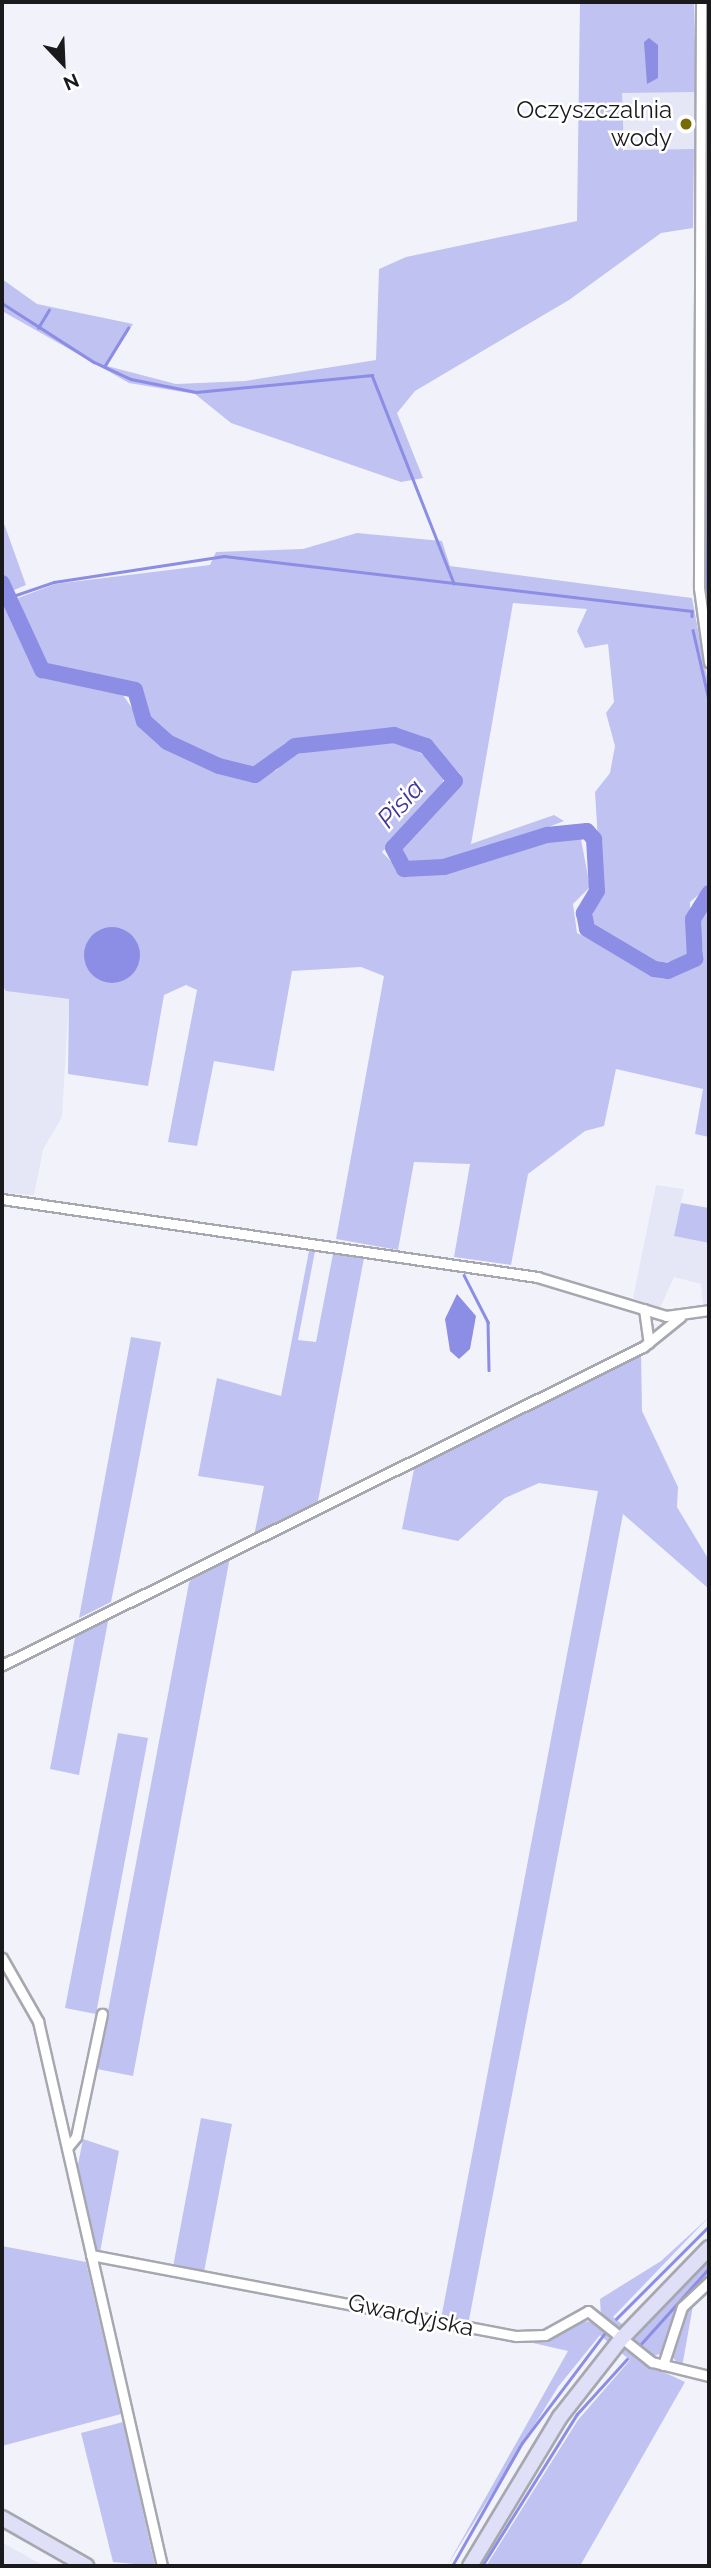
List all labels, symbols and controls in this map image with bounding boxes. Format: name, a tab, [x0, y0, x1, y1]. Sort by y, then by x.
north arrow	[28, 28, 98, 98]
text: N	[60, 69, 82, 95]
place label: Oczyszczalnia wody	[516, 96, 672, 152]
marker: Oczyszczalnia wody	[678, 116, 694, 132]
water label: Pisia	[371, 773, 431, 835]
street label: Gwardyjska	[345, 2288, 477, 2342]

